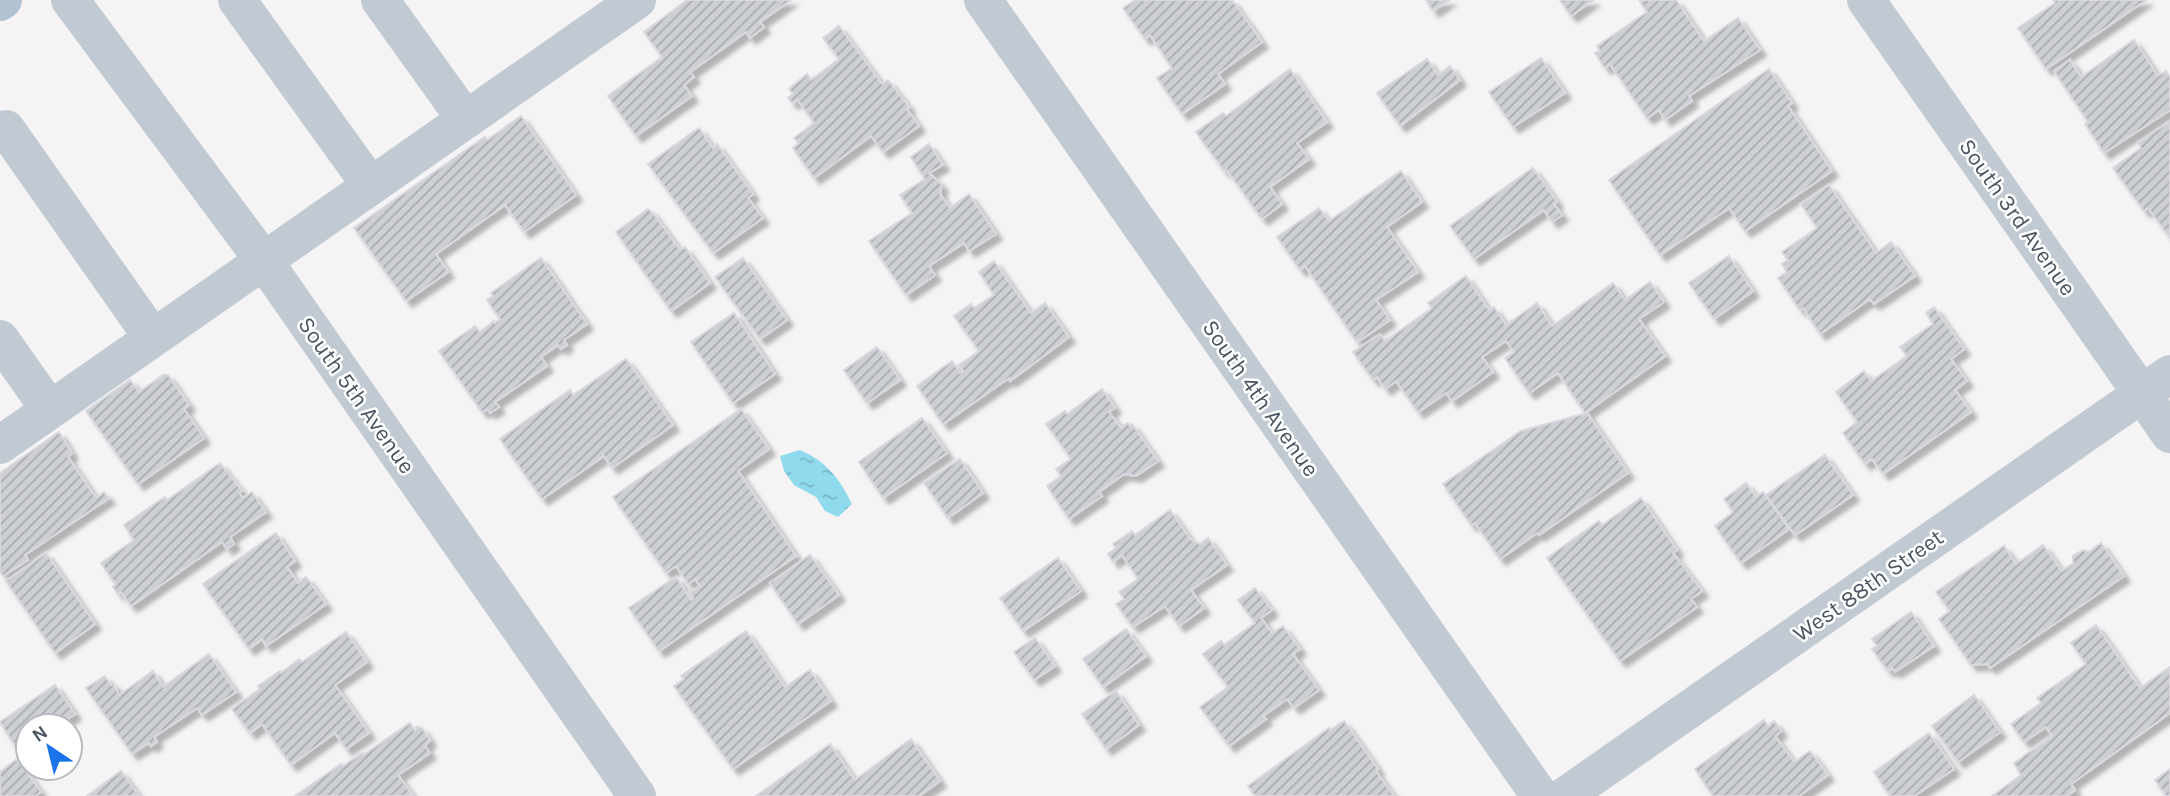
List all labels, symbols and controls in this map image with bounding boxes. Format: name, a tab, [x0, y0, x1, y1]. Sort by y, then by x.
street label: South 3rd Avenue	[1953, 134, 2082, 301]
street label: South 5th Avenue	[292, 312, 421, 479]
street label: South 4th Avenue	[1196, 315, 1325, 482]
street label: West 88th Street	[1788, 523, 1949, 647]
north arrow	[14, 712, 84, 782]
text: N	[28, 721, 52, 747]

